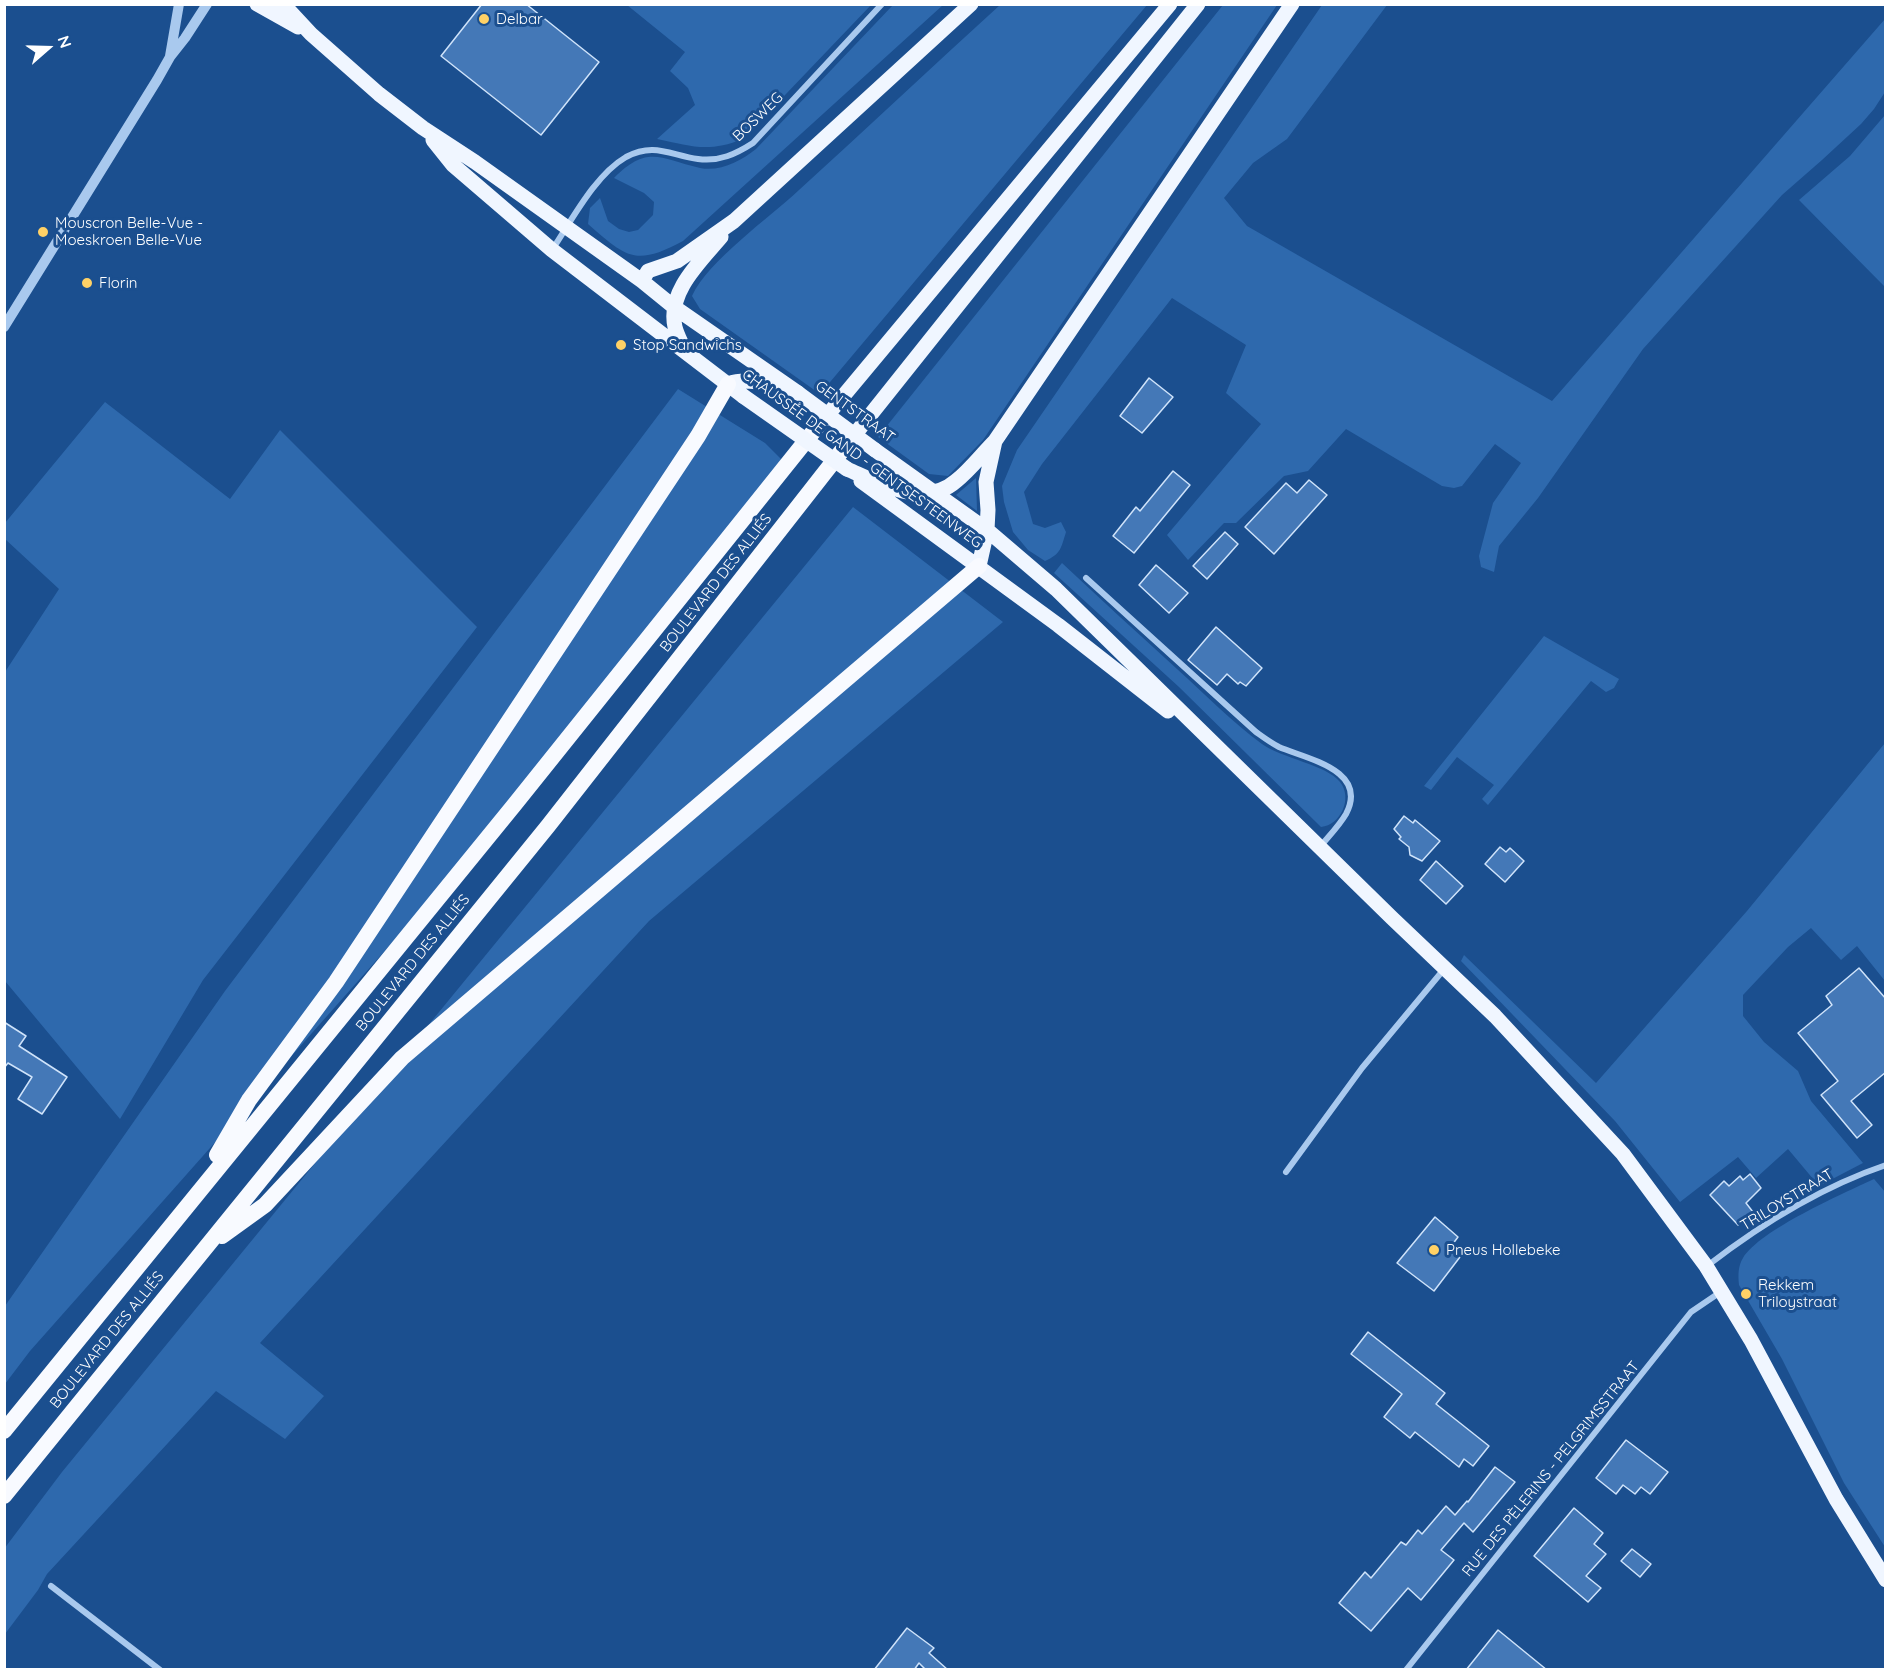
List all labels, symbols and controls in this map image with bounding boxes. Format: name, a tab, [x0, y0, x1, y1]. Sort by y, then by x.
place label: Delbar	[496, 10, 543, 28]
marker: Delbar	[477, 12, 491, 26]
north arrow	[18, 18, 78, 78]
text: N	[54, 33, 76, 51]
street label: BOSWEG	[729, 89, 787, 145]
place label: Mouscron Belle-Vue - Moeskroen Belle-Vue	[55, 214, 203, 249]
marker: Mouscron Belle-Vue - Moeskroen Belle-Vue	[36, 225, 50, 239]
place label: Florin	[99, 274, 138, 292]
marker: Florin	[80, 276, 94, 290]
place label: Stop Sandwichs	[633, 336, 742, 354]
marker: Stop Sandwichs	[614, 338, 628, 352]
street label: CHAUSSÉE DE GAND - GENTSESTEENWEG	[738, 366, 986, 552]
street label: GENTSTRAAT	[812, 377, 898, 447]
street label: BOULEVARD DES ALLIÉS	[656, 510, 776, 656]
street label: BOULEVARD DES ALLIÉS	[352, 891, 474, 1035]
street label: TRILOYSTRAAT	[1737, 1165, 1837, 1235]
place label: Pneus Hollebeke	[1446, 1241, 1561, 1259]
marker: Pneus Hollebeke	[1427, 1243, 1441, 1257]
street label: BOULEVARD DES ALLIÉS	[46, 1268, 168, 1412]
place label: Rekkem Triloystraat	[1758, 1276, 1837, 1311]
marker: Rekkem Triloystraat	[1739, 1287, 1753, 1301]
street label: RUE DES PÈLERINS - PELGRIMSSTRAAT	[1458, 1358, 1644, 1580]

